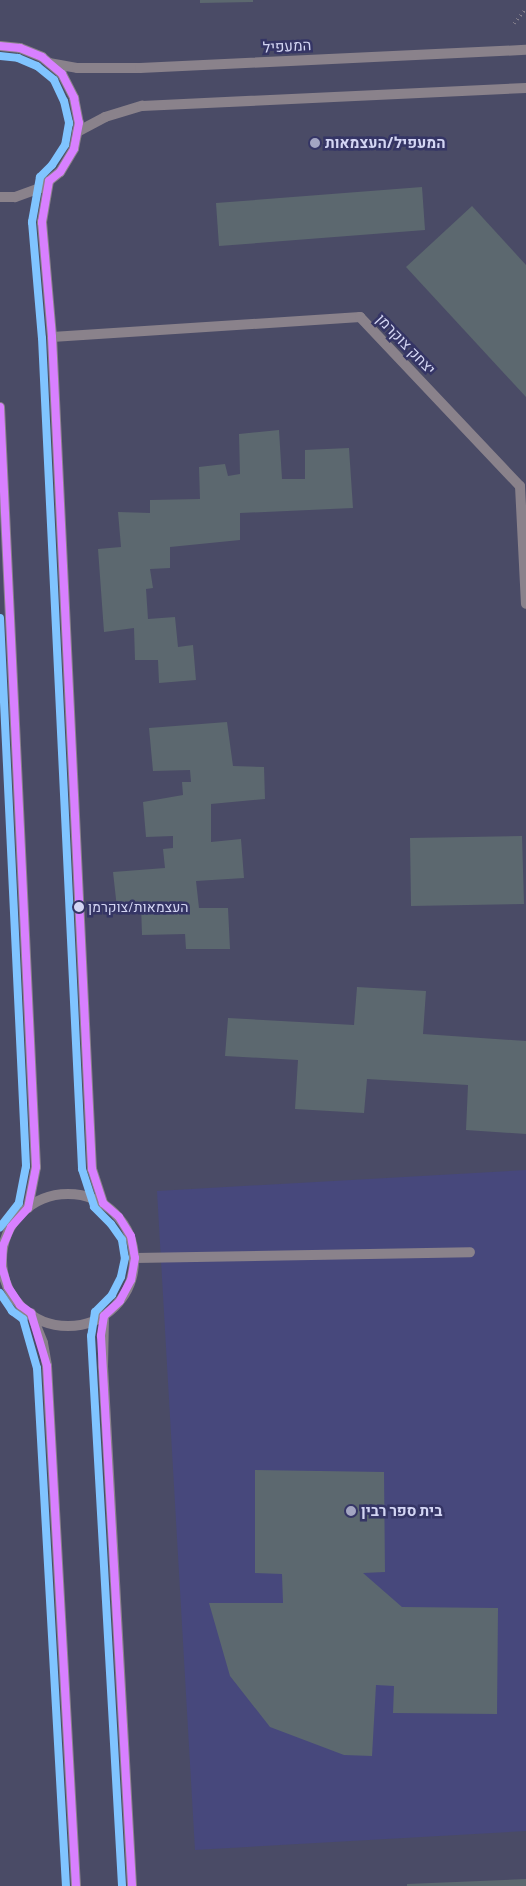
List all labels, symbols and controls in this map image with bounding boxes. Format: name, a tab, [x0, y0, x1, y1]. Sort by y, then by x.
street label: המעפיל	[262, 36, 312, 56]
place label: המעפיל/העצמאות	[325, 134, 446, 152]
marker: המעפיל/העצמאות	[309, 137, 321, 149]
street label: יצחק צוקרמן	[373, 310, 439, 378]
place label: העצמאות/צוקרמן	[88, 899, 189, 915]
marker: העצמאות/צוקרמן	[74, 902, 84, 912]
place label: בית ספר רבין	[361, 1502, 442, 1520]
marker: בית ספר רבין	[345, 1505, 357, 1517]

